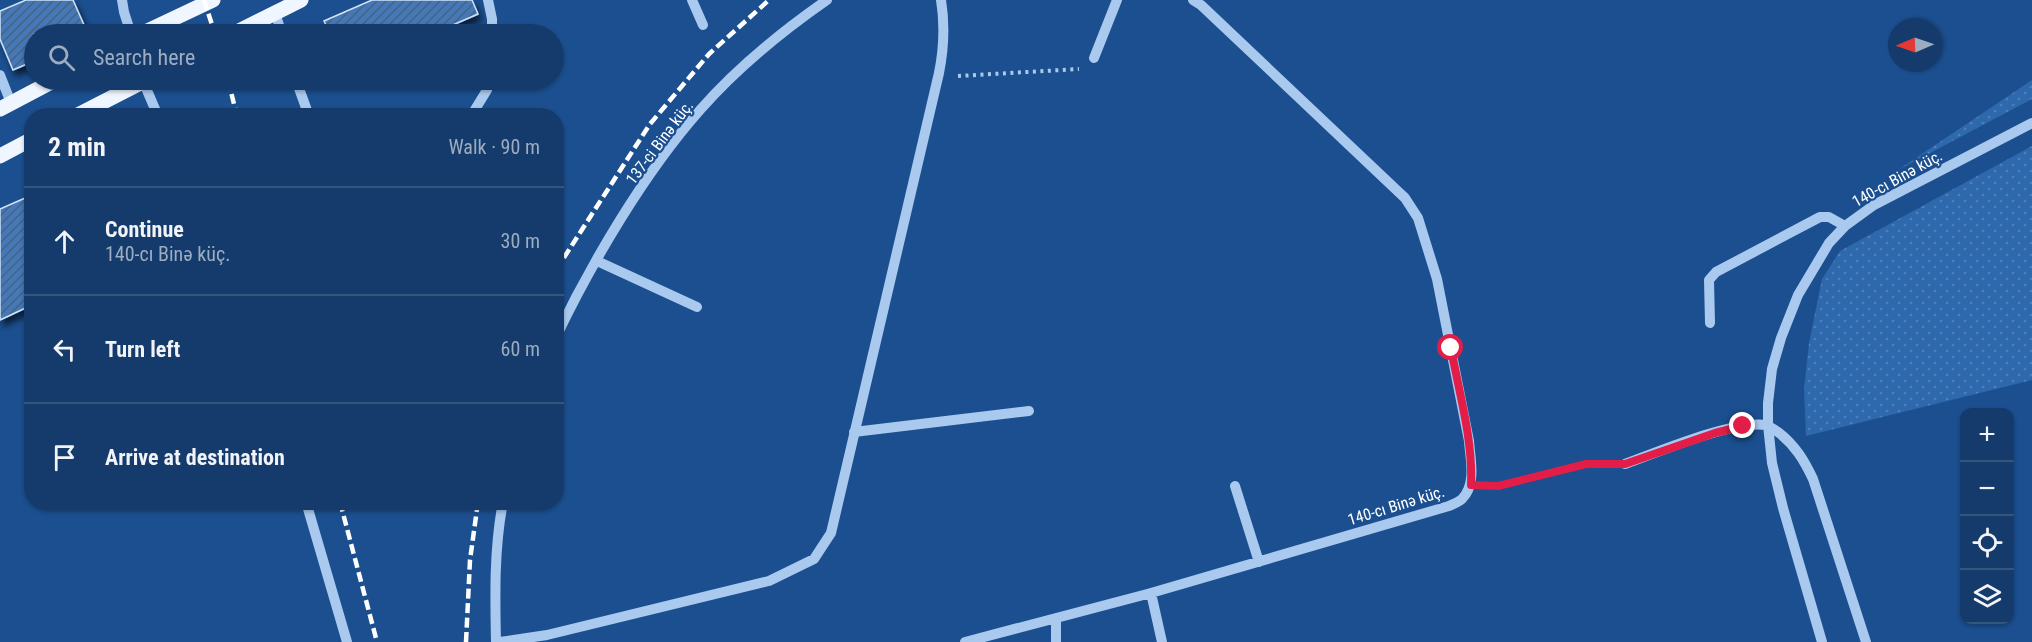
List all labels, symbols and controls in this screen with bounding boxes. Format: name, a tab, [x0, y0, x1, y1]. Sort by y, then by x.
north arrow	[1888, 18, 1942, 72]
search box	[24, 24, 564, 90]
icon: search	[45, 41, 78, 74]
text: Search here	[93, 45, 195, 70]
street label: 137-ci Binə küç.	[622, 97, 697, 188]
text: 2 min	[48, 132, 106, 162]
text: Walk · 90 m	[448, 135, 540, 159]
street label: 140-cı Binə küç.	[1849, 146, 1946, 211]
text: Continue	[105, 217, 184, 242]
icon: ahead	[48, 225, 81, 258]
text: 30 m	[501, 229, 540, 253]
text: 140-cı Binə küç.	[105, 242, 230, 266]
icon: left	[48, 333, 81, 366]
route start	[1437, 334, 1463, 360]
text: Turn left	[105, 337, 180, 362]
text: 60 m	[501, 337, 540, 361]
map controls	[1960, 408, 2014, 624]
button: +	[1960, 408, 2014, 462]
route end	[1729, 412, 1755, 438]
icon: arrive	[48, 441, 81, 474]
text: Arrive at destination	[105, 445, 285, 470]
button: −	[1960, 462, 2014, 516]
street label: 140-cı Binə küç.	[1345, 482, 1447, 529]
button: locate	[1960, 516, 2014, 570]
button: layers	[1960, 570, 2014, 624]

